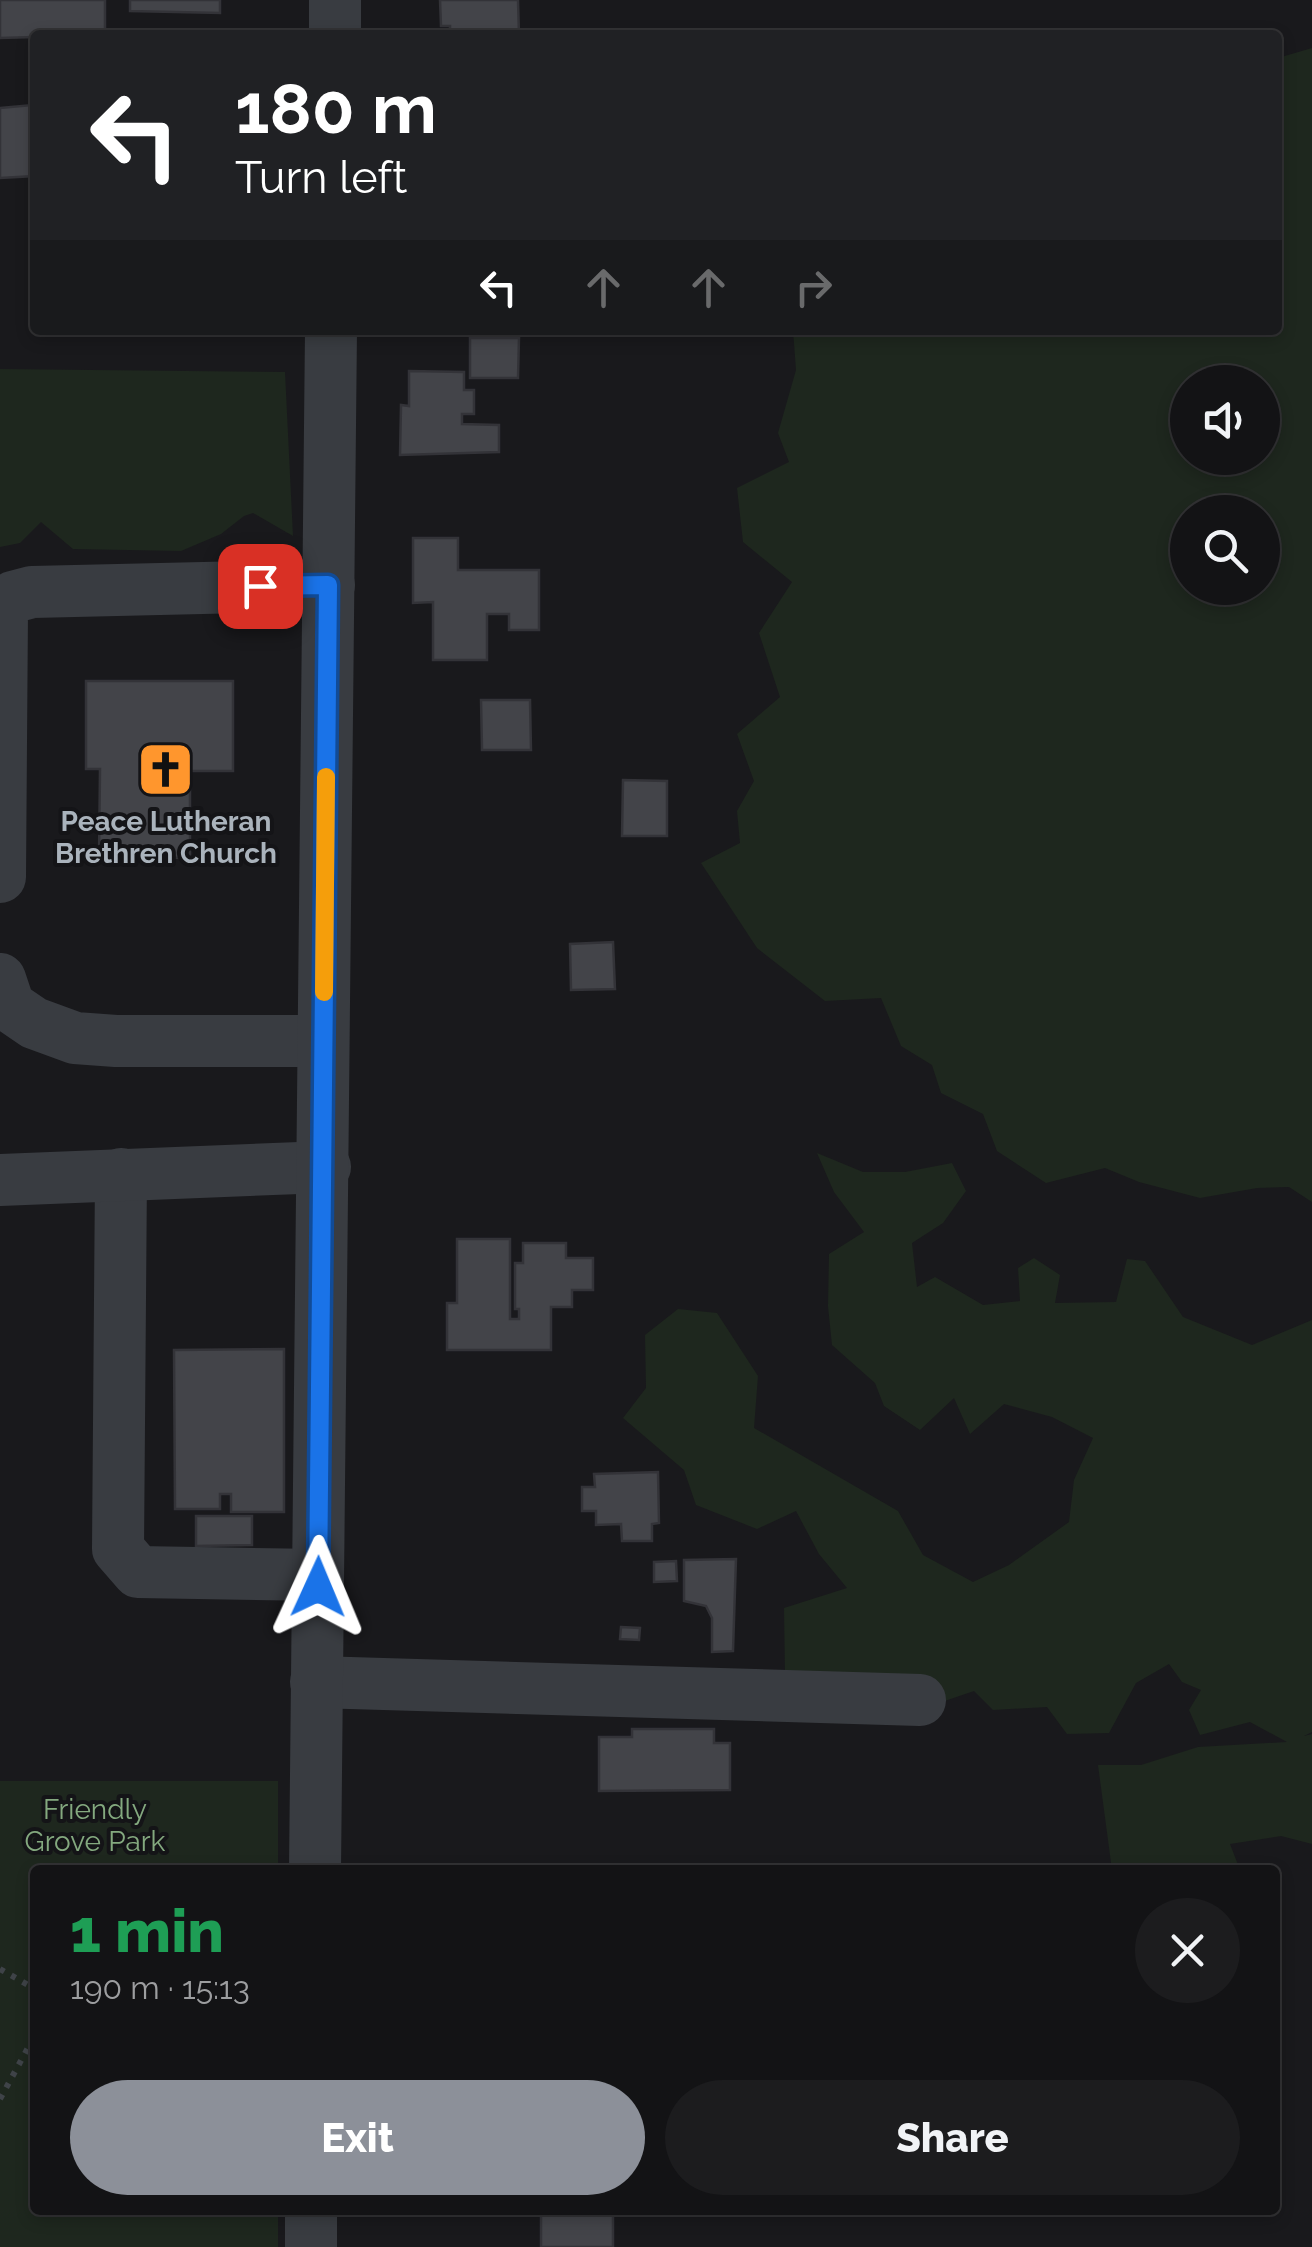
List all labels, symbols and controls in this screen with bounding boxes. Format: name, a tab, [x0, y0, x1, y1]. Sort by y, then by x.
text: 180 m	[235, 67, 437, 149]
icon: left	[70, 70, 200, 200]
text: Turn left	[235, 151, 407, 204]
icon: left	[471, 260, 526, 315]
icon: ahead	[576, 260, 631, 315]
icon: ahead	[681, 260, 736, 315]
icon: right	[786, 260, 841, 315]
map controls	[1170, 365, 1280, 605]
button: sound	[1170, 365, 1280, 475]
button: search	[1170, 495, 1280, 605]
pin	[218, 544, 303, 629]
icon: arrive	[233, 559, 288, 614]
church icon: Peace Lutheran Brethren Church	[136, 740, 196, 800]
place label: Peace Lutheran Brethren Church	[55, 805, 277, 870]
position arrow	[266, 1535, 370, 1639]
park label: Friendly Grove Park	[25, 1793, 166, 1858]
text: 1 min	[70, 1896, 224, 1966]
button: close	[1135, 1898, 1240, 2003]
text: 190 m · 15:13	[70, 1969, 250, 2006]
button: Exit	[70, 2080, 645, 2195]
button: Share	[665, 2080, 1240, 2195]

